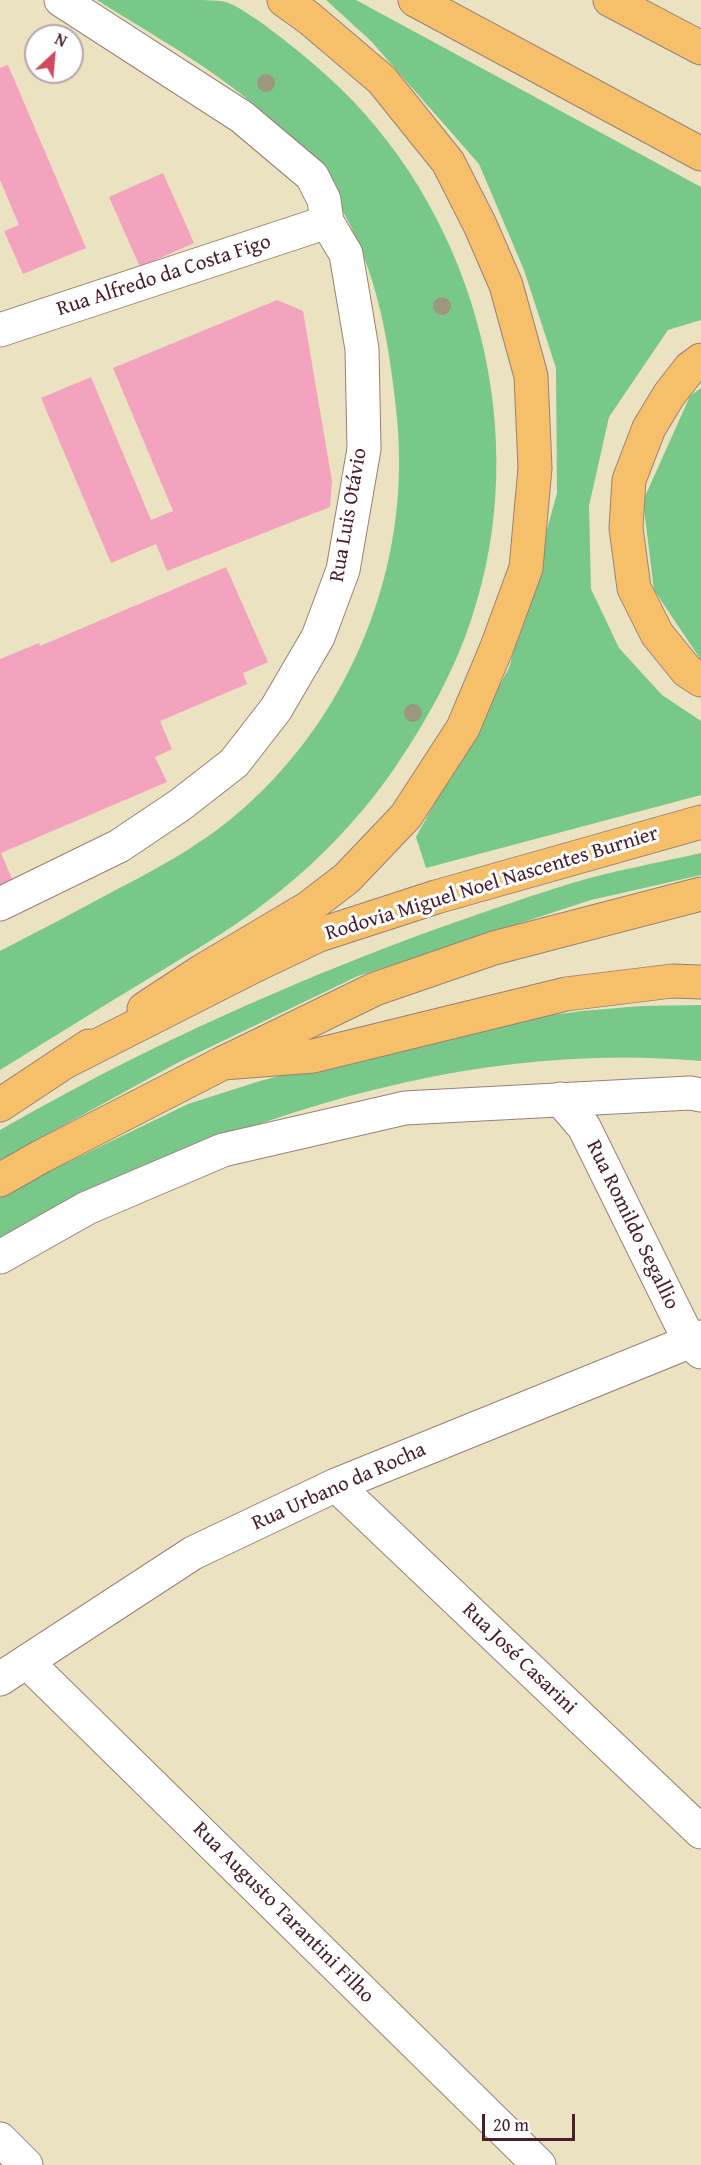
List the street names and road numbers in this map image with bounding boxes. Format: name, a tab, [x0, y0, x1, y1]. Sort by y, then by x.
street label: Rua Alfredo da Costa Figo	[54, 229, 274, 323]
street label: Rua Luis Otávio	[325, 446, 373, 584]
street label: Rodovia Miguel Noel Nascentes Burnier	[323, 821, 661, 947]
street label: Rua Romildo Segallio	[580, 1136, 684, 1314]
street label: Rua Urbano da Rocha	[248, 1437, 430, 1537]
street label: Rua José Casarini	[456, 1598, 582, 1720]
street label: Rua Augusto Tarantini Filho	[187, 1817, 379, 2009]

